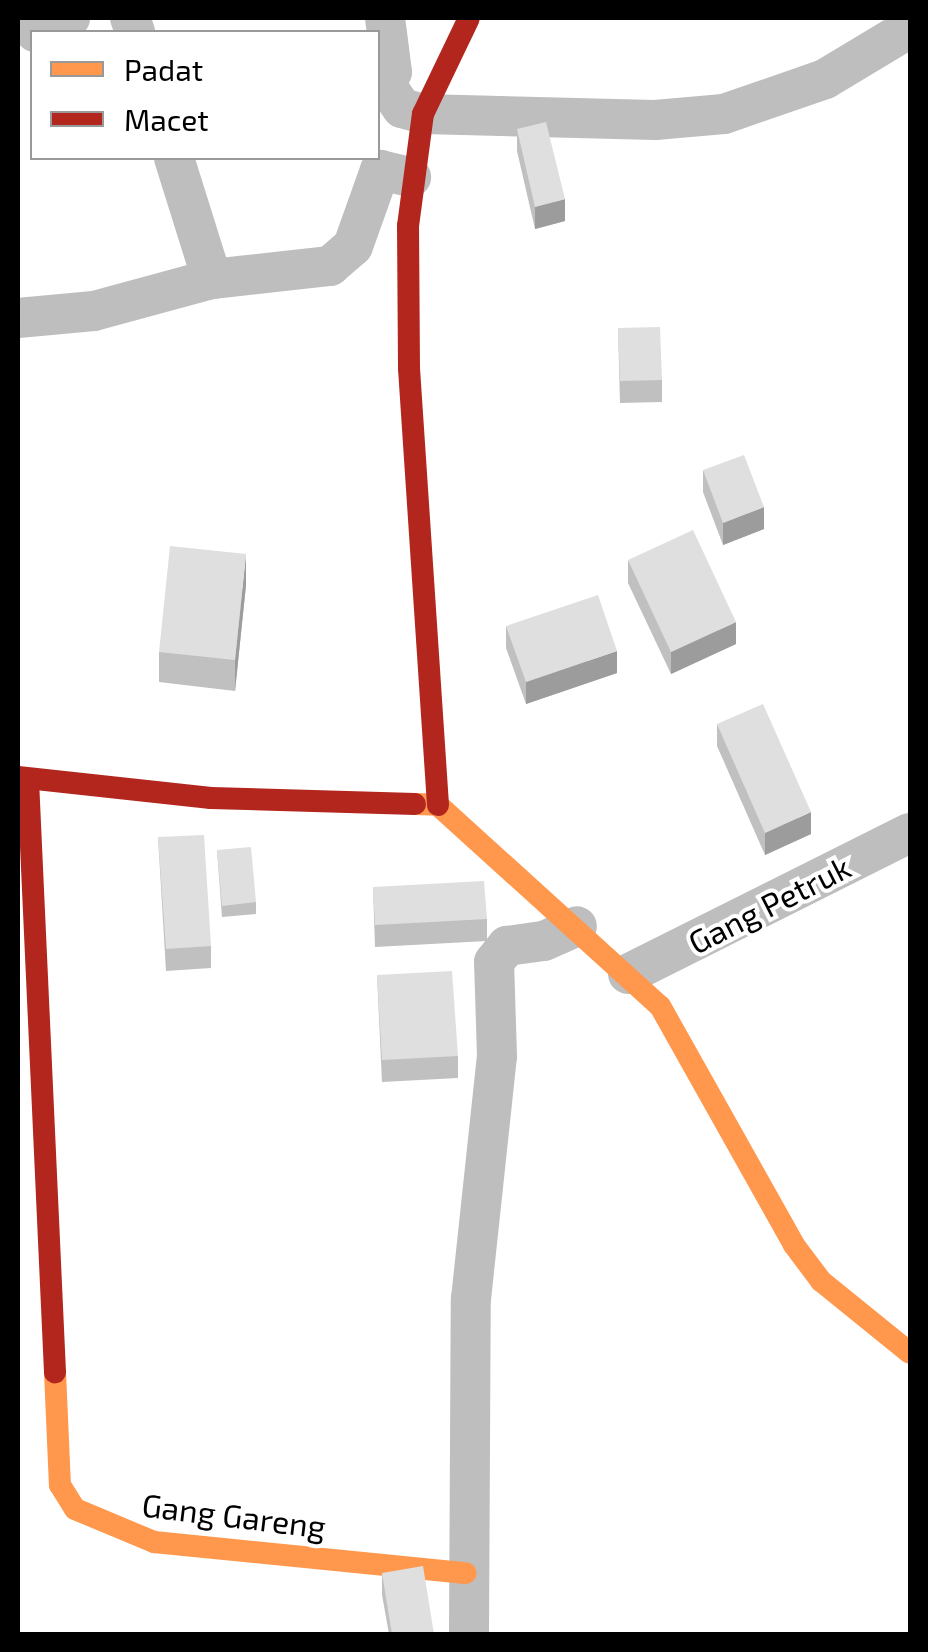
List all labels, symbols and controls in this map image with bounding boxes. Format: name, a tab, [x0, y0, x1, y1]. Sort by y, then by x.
legend	[30, 30, 380, 160]
text: Padat	[124, 51, 203, 87]
text: Macet	[124, 101, 209, 137]
street label: Gang Petruk	[682, 847, 856, 961]
street label: Gang Gareng	[140, 1485, 328, 1545]

